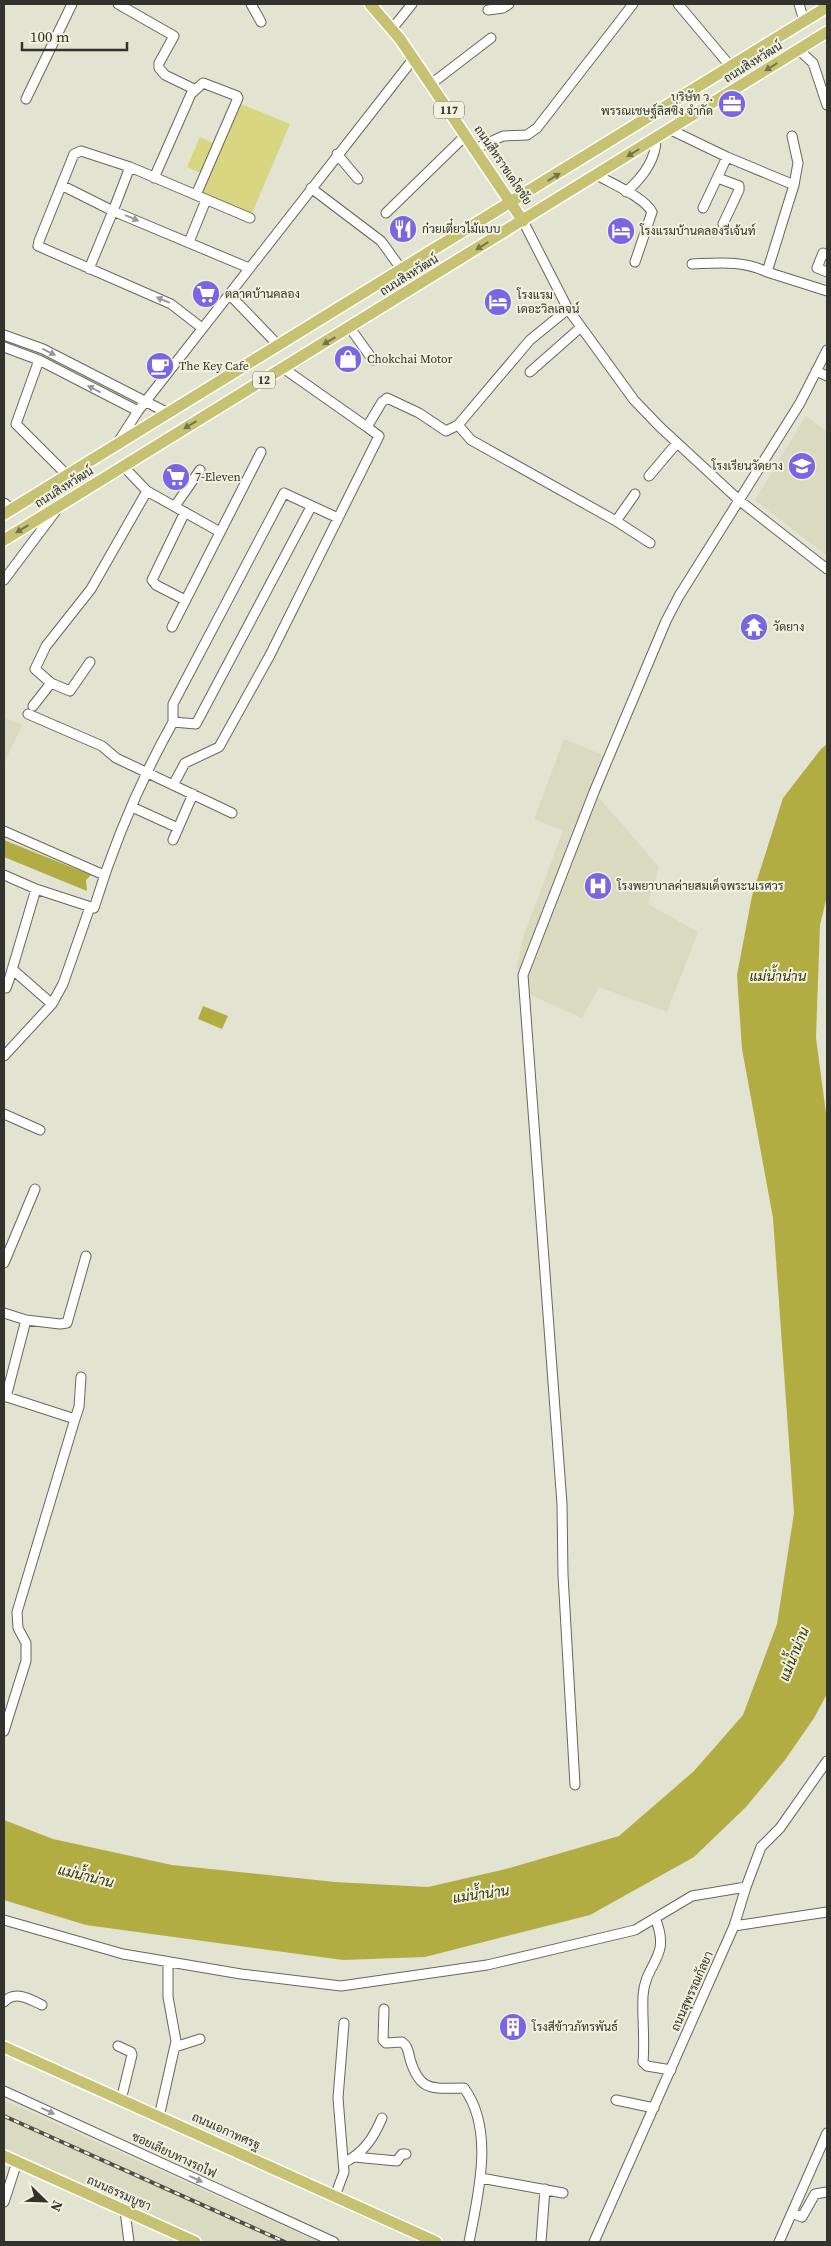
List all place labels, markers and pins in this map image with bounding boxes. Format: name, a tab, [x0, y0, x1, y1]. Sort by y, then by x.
place label: บริษัท ว. พรรณเชษฐ์ลิสซิ่ง จำกัด	[601, 89, 713, 119]
office icon: บริษัท ว. พรรณเชษฐ์ลิสซิ่ง จำกัด	[717, 89, 747, 119]
restaurant icon: ก๋วยเตี๋ยวไม้แบบ	[388, 214, 418, 244]
hotel icon: โรงแรมบ้านคลองรีเจ้นท์	[606, 216, 636, 246]
place label: ก๋วยเตี๋ยวไม้แบบ	[422, 218, 500, 237]
place label: โรงแรมบ้านคลองรีเจ้นท์	[639, 223, 756, 239]
supermarket icon: ตลาดบ้านคลอง	[191, 279, 221, 309]
place label: ตลาดบ้านคลอง	[225, 286, 300, 302]
hotel icon: โรงแรม เดอะวิลเลจน์	[483, 287, 513, 317]
place label: โรงแรม เดอะวิลเลจน์	[516, 287, 580, 317]
shop icon: Chokchai Motor	[333, 344, 363, 374]
cafe icon: The Key Cafe	[145, 351, 175, 381]
place label: Chokchai Motor	[367, 351, 453, 367]
place label: The Key Cafe	[179, 358, 249, 374]
school or university icon: โรงเรียนวัดยาง	[787, 451, 817, 481]
place label: โรงเรียนวัดยาง	[711, 458, 783, 474]
supermarket icon: 7-Eleven	[161, 462, 191, 492]
place label: 7-Eleven	[195, 469, 241, 485]
temple icon: วัดยาง	[739, 612, 769, 642]
place label: วัดยาง	[773, 619, 804, 635]
hospital icon: โรงพยาบาลค่ายสมเด็จพระนเรศวร	[583, 871, 613, 901]
place label: โรงพยาบาลค่ายสมเด็จพระนเรศวร	[616, 877, 784, 894]
building icon: โรงสีข้าวภัทรพันธ์	[498, 2012, 528, 2042]
place label: โรงสีข้าวภัทรพันธ์	[531, 2019, 618, 2035]

